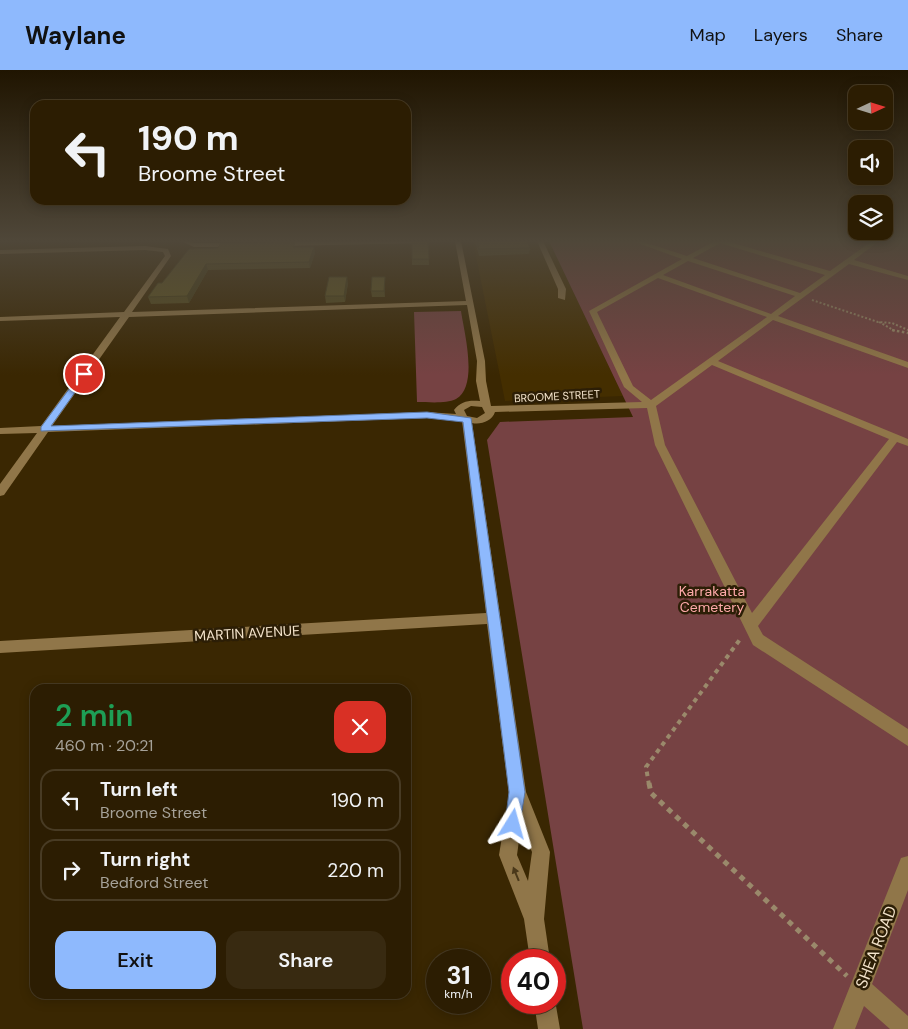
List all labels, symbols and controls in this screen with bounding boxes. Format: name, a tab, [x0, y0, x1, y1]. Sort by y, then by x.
text: Waylane	[25, 20, 126, 51]
text: Map	[690, 23, 726, 47]
text: Layers	[754, 23, 808, 47]
text: Share	[836, 23, 883, 47]
north arrow	[848, 85, 892, 130]
map controls	[848, 85, 893, 240]
text: 190 m	[138, 115, 239, 161]
icon: left	[55, 120, 120, 185]
button: sound	[848, 140, 893, 185]
text: Broome Street	[138, 159, 285, 188]
button: layers	[848, 195, 893, 240]
pin	[63, 353, 105, 395]
icon: arrive	[70, 360, 98, 388]
street label: BROOME STREET	[514, 387, 600, 405]
park label: Karrakatta Cemetery	[679, 582, 745, 616]
street label: MARTIN AVENUE	[194, 621, 300, 645]
text: 2 min	[55, 696, 133, 735]
button: close	[334, 701, 386, 753]
text: 460 m · 20:21	[55, 735, 153, 756]
text: Turn left	[100, 777, 178, 802]
icon: left	[57, 786, 85, 814]
text: 190 m	[331, 788, 384, 813]
position arrow	[486, 797, 538, 849]
text: Broome Street	[100, 802, 207, 823]
text: Turn right	[100, 847, 190, 872]
icon: right	[57, 856, 85, 884]
text: 220 m	[327, 858, 384, 883]
one-way arrow	[512, 866, 520, 881]
text: Bedford Street	[100, 872, 209, 893]
street label: SHEA ROAD	[851, 903, 901, 991]
button: Exit	[55, 931, 216, 989]
button: Share	[226, 931, 386, 989]
speed limit sign: 40	[501, 949, 566, 1014]
text: 31	[446, 959, 470, 992]
text: km/h	[444, 986, 473, 1002]

